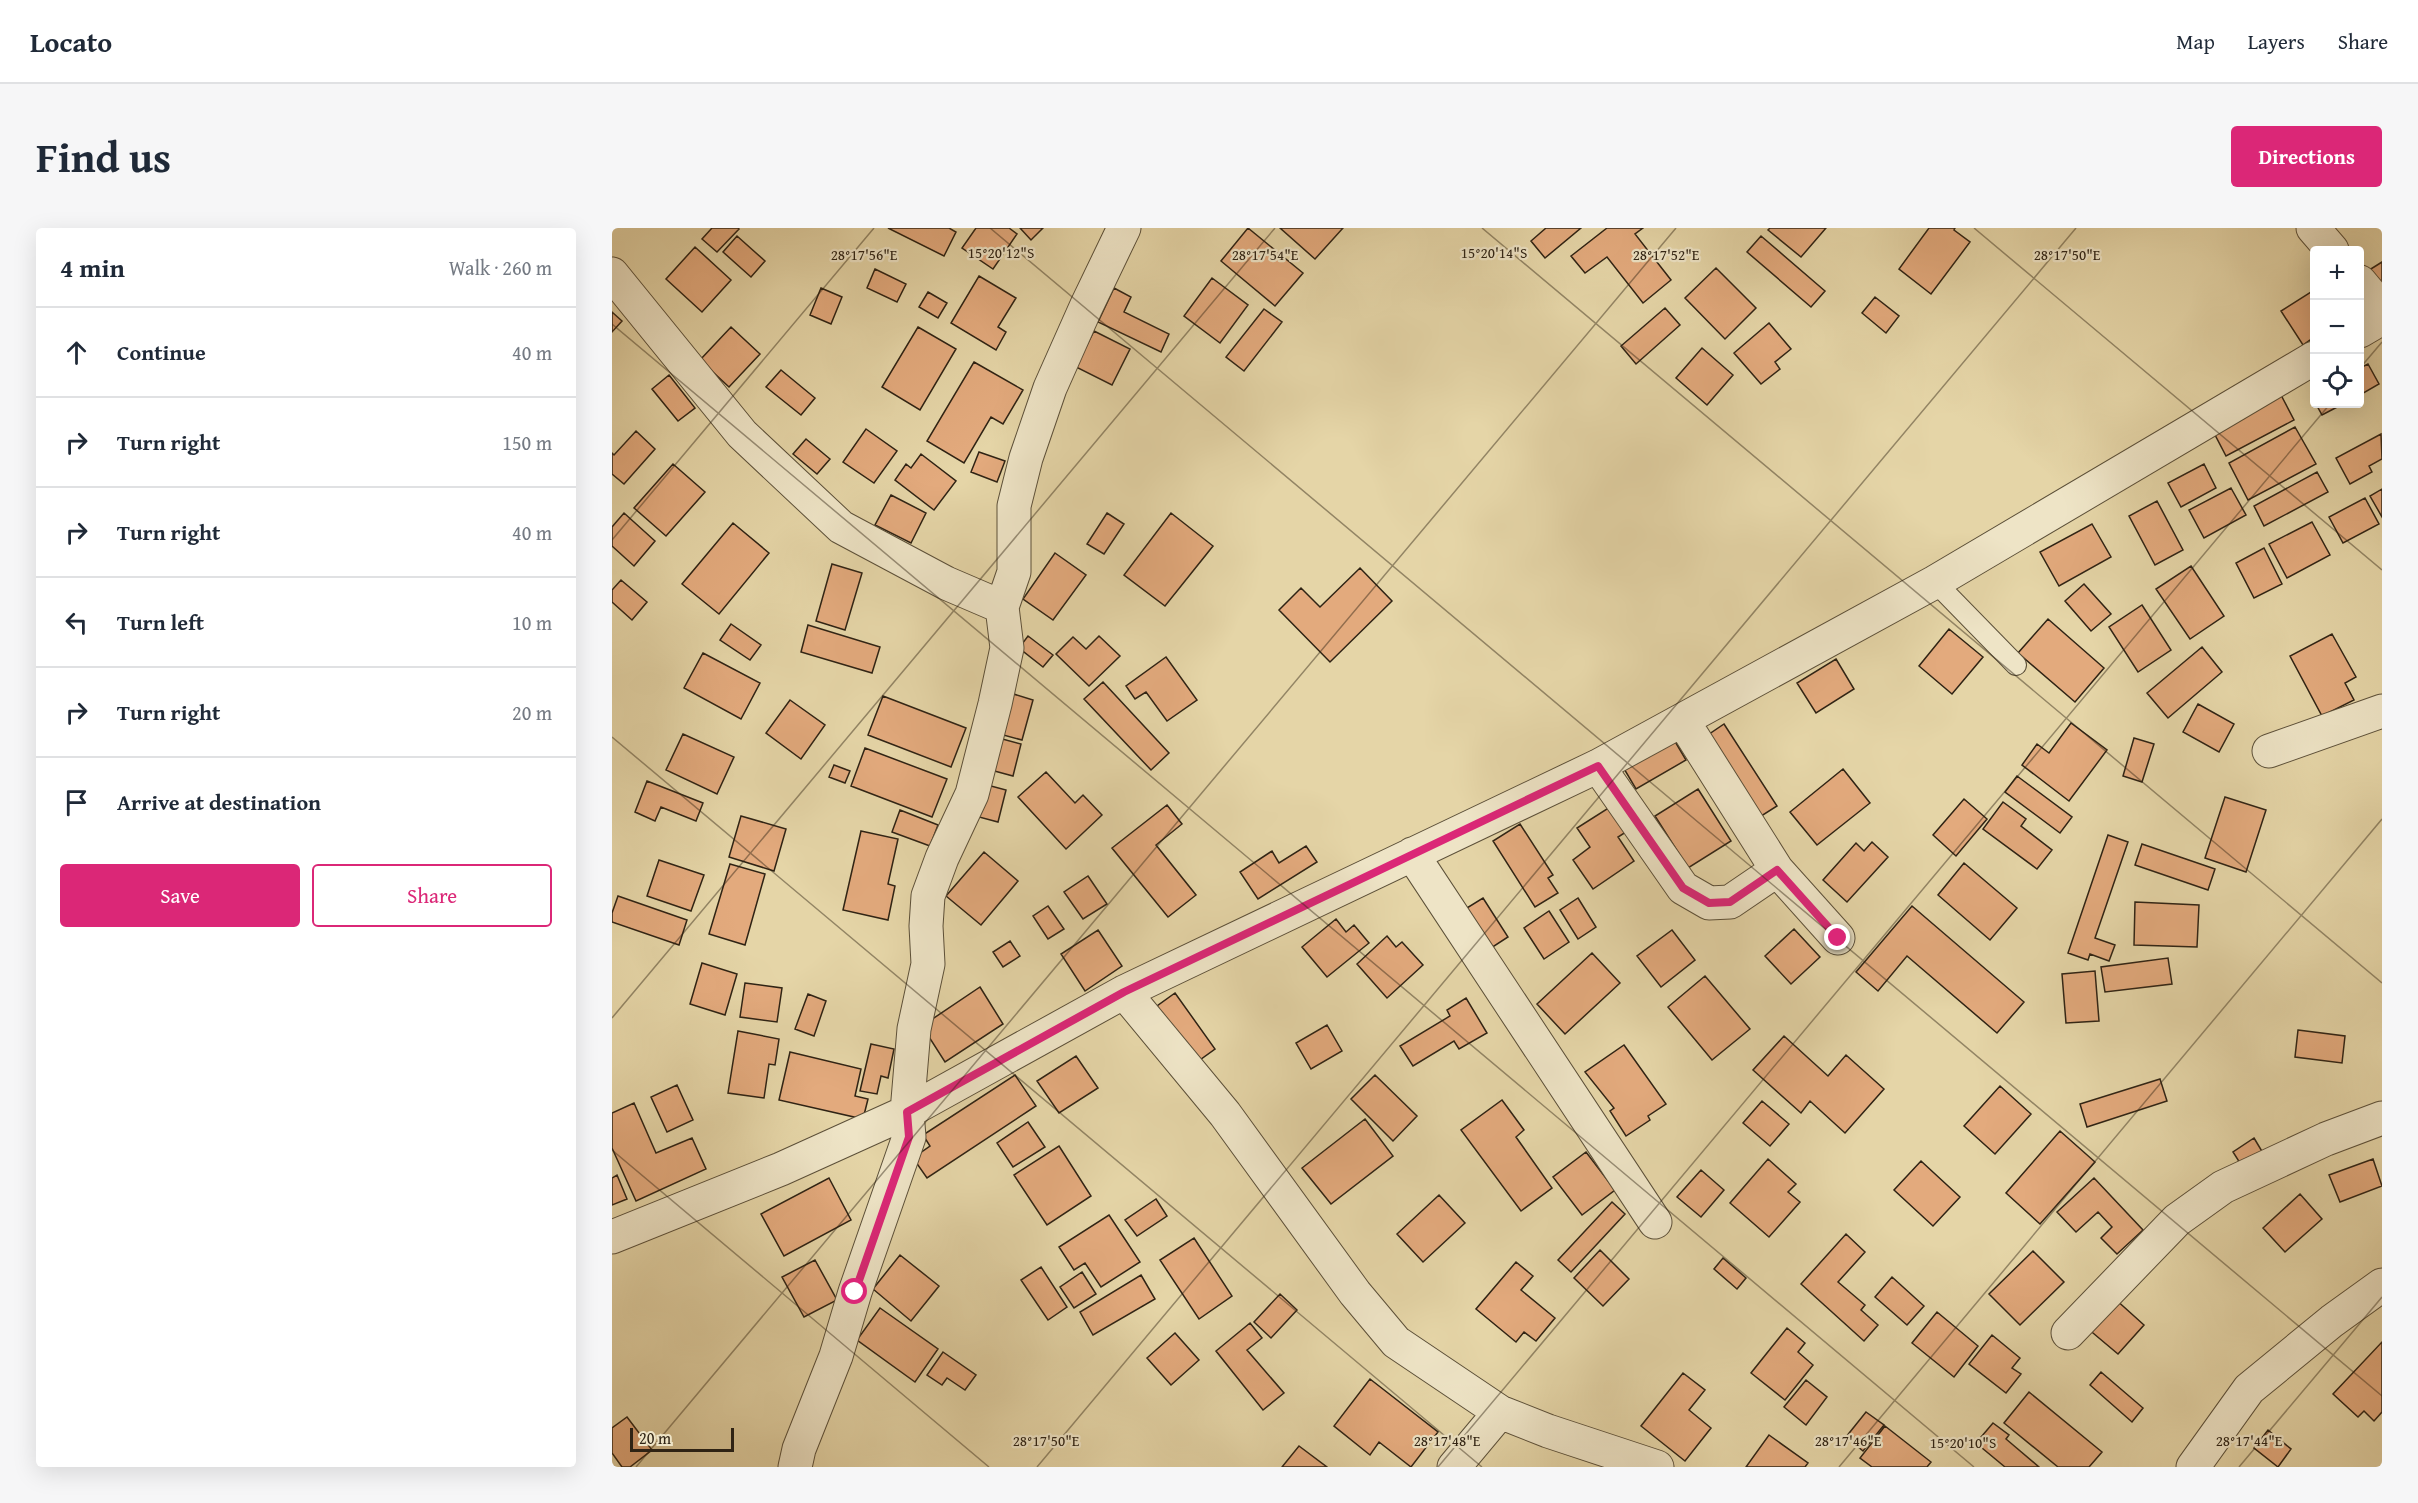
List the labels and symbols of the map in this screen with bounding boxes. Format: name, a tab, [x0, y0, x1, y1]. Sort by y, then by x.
text: 15°20'12"S	[968, 242, 1034, 263]
text: 15°20'14"S	[1461, 242, 1527, 263]
text: 28°17'56"E	[831, 244, 898, 265]
text: 28°17'54"E	[1232, 244, 1299, 265]
text: 28°17'52"E	[1633, 244, 1700, 265]
text: 28°17'50"E	[2034, 244, 2101, 265]
route end	[1824, 924, 1850, 950]
route start	[841, 1278, 867, 1304]
scale bar	[630, 1425, 734, 1452]
text: 28°17'50"E	[1013, 1430, 1080, 1451]
text: 28°17'48"E	[1414, 1430, 1481, 1451]
text: 28°17'46"E	[1815, 1430, 1882, 1451]
text: 28°17'44"E	[2216, 1430, 2283, 1451]
text: 15°20'10"S	[1930, 1432, 1996, 1453]

